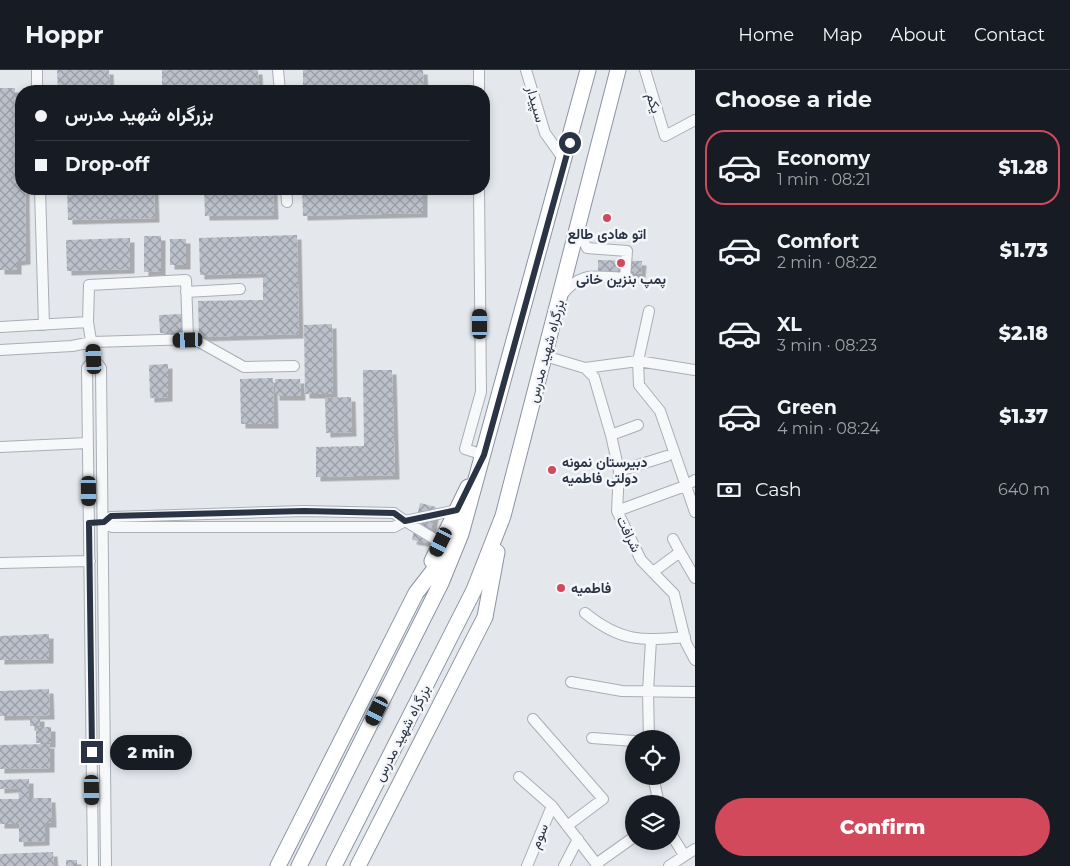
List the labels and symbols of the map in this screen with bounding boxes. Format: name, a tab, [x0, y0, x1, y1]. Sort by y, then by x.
street label: سپیدار	[521, 83, 550, 125]
street label: یکم	[642, 91, 666, 115]
route start	[559, 132, 581, 154]
marker: اتو هادی طالع	[601, 212, 613, 224]
place label: اتو هادی طالع	[568, 225, 647, 244]
marker: پمپ بنزین خانی	[615, 257, 627, 269]
place label: پمپ بنزین خانی	[576, 270, 666, 289]
street label: بزرگراه شهید مدرس	[524, 297, 568, 405]
car	[472, 309, 487, 339]
car	[172, 332, 203, 348]
car	[85, 344, 102, 374]
place label: دبیرستان نمونه دولتی فاطمیه	[562, 453, 647, 487]
marker: دبیرستان نمونه دولتی فاطمیه	[546, 464, 558, 476]
car	[81, 476, 96, 506]
street label: شرافت	[613, 513, 645, 555]
car	[427, 525, 454, 559]
place label: فاطمیه	[571, 579, 611, 597]
marker: فاطمیه	[555, 582, 567, 594]
street label: بزرگراه شهید مدرس	[370, 682, 434, 784]
car	[363, 694, 390, 728]
callout: 2 min	[110, 734, 192, 770]
route end	[81, 741, 103, 763]
car	[84, 775, 99, 805]
street label: سوم	[526, 821, 552, 851]

